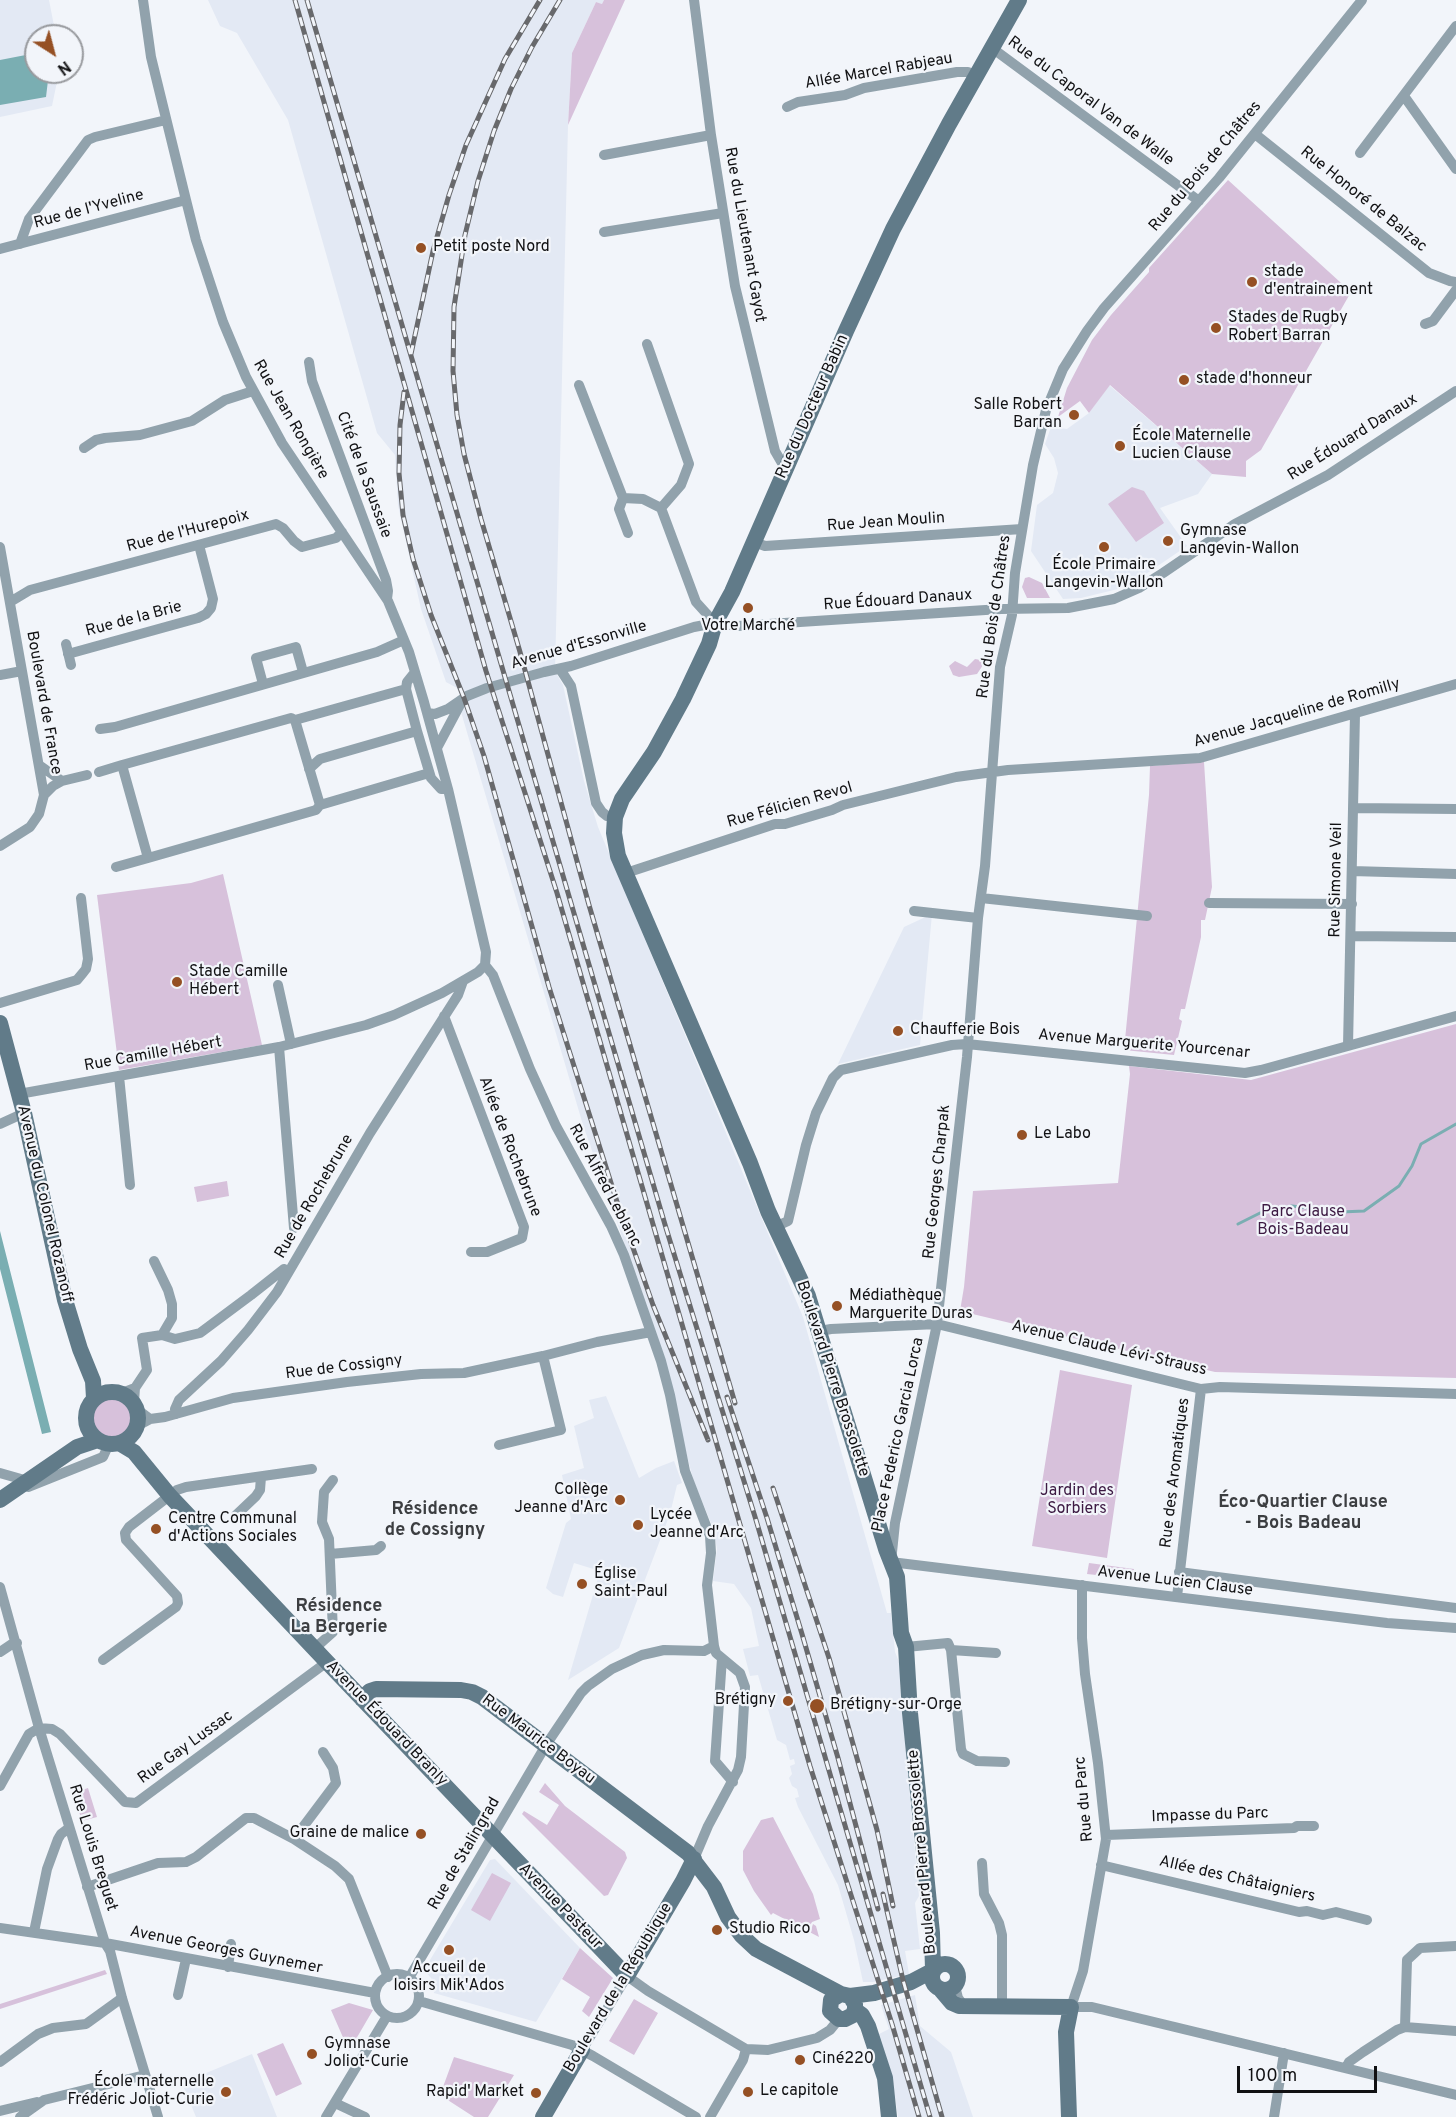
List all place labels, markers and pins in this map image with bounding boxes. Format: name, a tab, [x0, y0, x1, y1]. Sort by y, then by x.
place label: Petit poste Nord	[433, 238, 550, 258]
marker: Petit poste Nord	[414, 241, 428, 255]
place label: stade d'entrainement	[1264, 263, 1373, 301]
marker: stade d'entrainement	[1245, 275, 1259, 289]
place label: Stades de Rugby Robert Barran	[1228, 309, 1348, 347]
marker: Stades de Rugby Robert Barran	[1209, 321, 1223, 335]
place label: stade d'honneur	[1196, 370, 1312, 390]
marker: stade d'honneur	[1177, 373, 1191, 387]
place label: Salle Robert Barran	[974, 396, 1062, 434]
marker: Salle Robert Barran	[1067, 408, 1081, 422]
place label: École Maternelle Lucien Clause	[1132, 427, 1251, 465]
marker: École Maternelle Lucien Clause	[1113, 439, 1127, 453]
place label: Gymnase Langevin-Wallon	[1180, 522, 1299, 560]
marker: Gymnase Langevin-Wallon	[1161, 534, 1175, 548]
marker: École Primaire Langevin-Wallon	[1097, 540, 1111, 554]
place label: École Primaire Langevin-Wallon	[1044, 556, 1164, 594]
marker: Votre Marché	[741, 601, 755, 615]
place label: Votre Marché	[701, 617, 795, 637]
place label: Stade Camille Hébert	[189, 963, 288, 1001]
marker: Stade Camille Hébert	[170, 975, 184, 989]
place label: Chaufferie Bois	[910, 1021, 1020, 1041]
marker: Chaufferie Bois	[891, 1024, 905, 1038]
place label: Le Labo	[1034, 1125, 1091, 1145]
marker: Le Labo	[1015, 1128, 1029, 1142]
place label: Médiathèque Marguerite Duras	[849, 1287, 973, 1325]
marker: Médiathèque Marguerite Duras	[830, 1299, 844, 1313]
place label: Collège Jeanne d'Arc	[514, 1481, 608, 1519]
marker: Collège Jeanne d'Arc	[613, 1493, 627, 1507]
place label: Lycée Jeanne d'Arc	[650, 1506, 744, 1544]
place label: Centre Communal d'Actions Sociales	[168, 1510, 297, 1548]
marker: Lycée Jeanne d'Arc	[631, 1518, 645, 1532]
marker: Centre Communal d'Actions Sociales	[149, 1522, 163, 1536]
place label: Église Saint-Paul	[594, 1565, 668, 1603]
marker: Église Saint-Paul	[575, 1577, 589, 1591]
place label: Brétigny	[715, 1691, 776, 1711]
marker: Brétigny	[781, 1694, 795, 1708]
place label: Brétigny-sur-Orge	[830, 1696, 962, 1716]
marker: Brétigny-sur-Orge	[808, 1697, 826, 1715]
place label: Graine de malice	[290, 1824, 409, 1844]
marker: Graine de malice	[414, 1827, 428, 1841]
place label: Studio Rico	[729, 1920, 811, 1940]
marker: Studio Rico	[710, 1923, 724, 1937]
marker: Accueil de loisirs Mik'Ados	[442, 1943, 456, 1957]
place label: Accueil de loisirs Mik'Ados	[394, 1959, 504, 1997]
place label: Gymnase Joliot-Curie	[324, 2035, 409, 2073]
marker: Gymnase Joliot-Curie	[305, 2047, 319, 2061]
place label: Ciné220	[812, 2050, 874, 2070]
marker: Ciné220	[793, 2053, 807, 2067]
place label: École maternelle Frédéric Joliot-Curie	[68, 2073, 214, 2111]
place label: Le capitole	[760, 2082, 838, 2102]
place label: Rapid' Market	[426, 2083, 524, 2103]
marker: École maternelle Frédéric Joliot-Curie	[219, 2085, 233, 2099]
marker: Le capitole	[741, 2085, 755, 2099]
marker: Rapid' Market	[529, 2086, 543, 2100]

